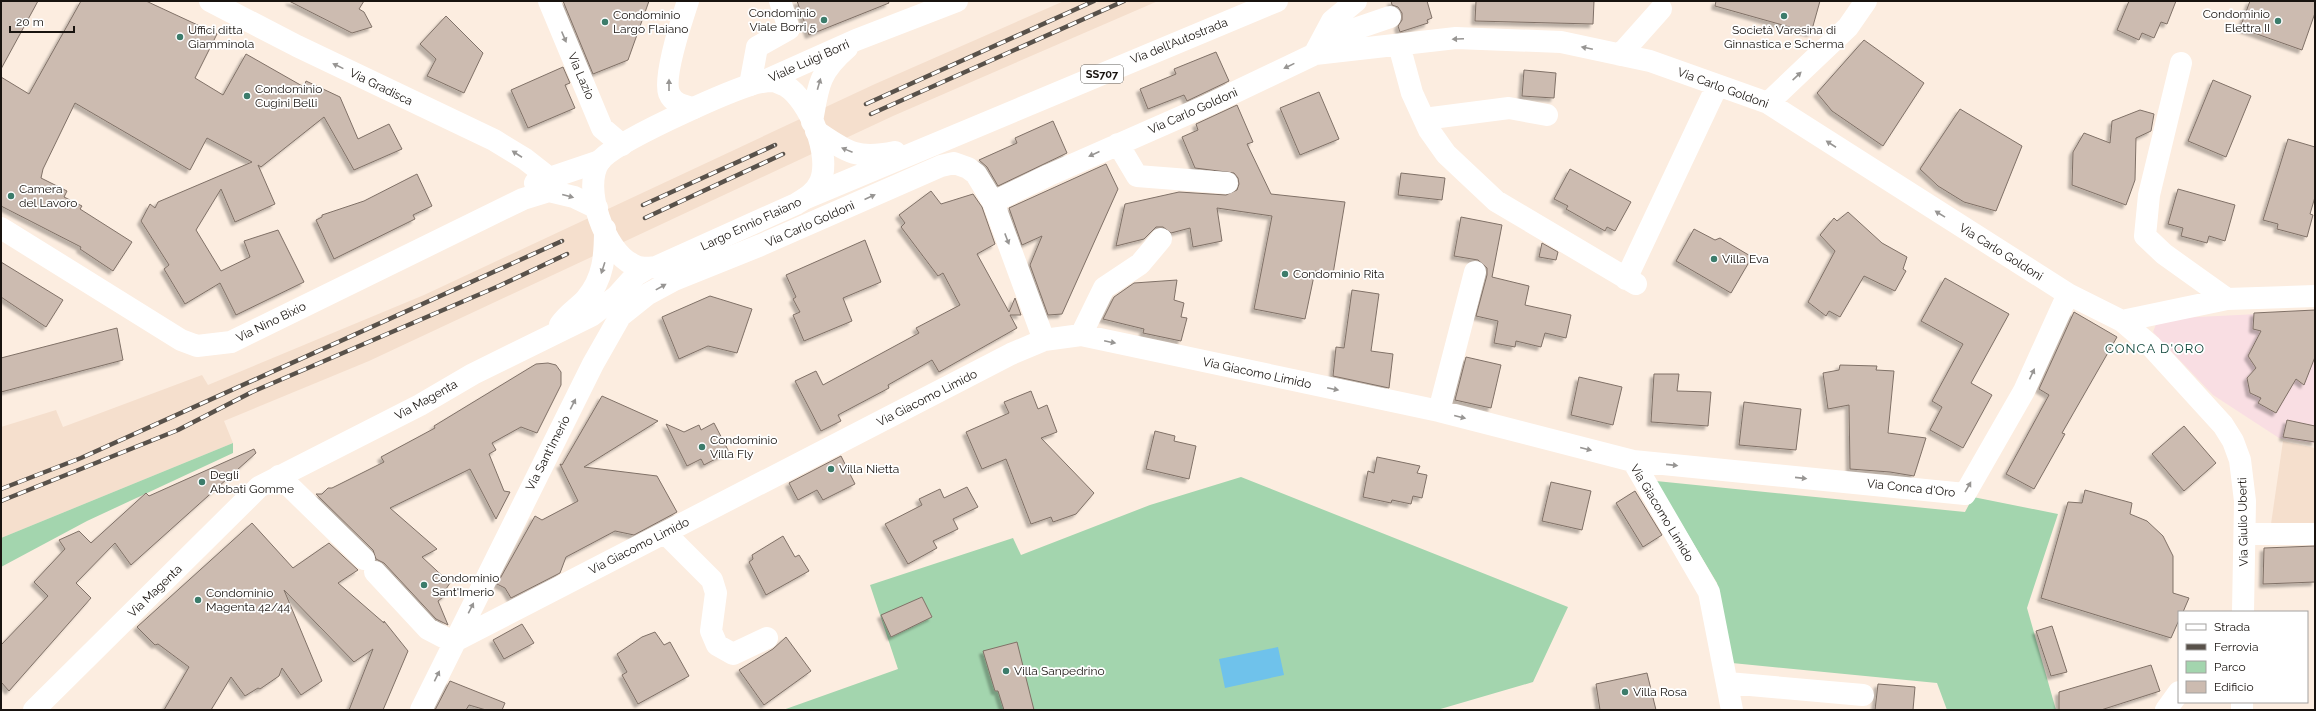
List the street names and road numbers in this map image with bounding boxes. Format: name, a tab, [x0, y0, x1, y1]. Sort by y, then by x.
street label: Via dell'Autostrada	[1128, 15, 1230, 67]
street label: Viale Luigi Borri	[767, 37, 851, 85]
street label: Via Lazio	[565, 50, 597, 102]
road number: SS707	[1081, 65, 1123, 83]
street label: Via Carlo Goldoni	[1675, 65, 1771, 111]
street label: Via Gradisca	[347, 66, 415, 108]
street label: Via Carlo Goldoni	[1146, 85, 1240, 137]
street label: Largo Ennio Flaiano	[698, 195, 804, 253]
street label: Via Carlo Goldoni	[763, 198, 857, 250]
street label: Via Carlo Goldoni	[1957, 221, 2045, 283]
street label: Via Nino Bixio	[234, 299, 308, 345]
street label: Via Giacomo Limido	[1201, 355, 1313, 391]
street label: Via Giacomo Limido	[874, 367, 980, 429]
street label: Via Magenta	[392, 377, 460, 423]
street label: Via Sant'Imerio	[523, 413, 573, 493]
street label: Via Giacomo Limido	[1627, 462, 1697, 564]
street label: Via Conca d'Oro	[1866, 476, 1956, 500]
street label: Via Giulio Uberti	[2235, 477, 2251, 567]
street label: Via Giacomo Limido	[586, 515, 692, 577]
street label: Via Magenta	[125, 562, 185, 620]

